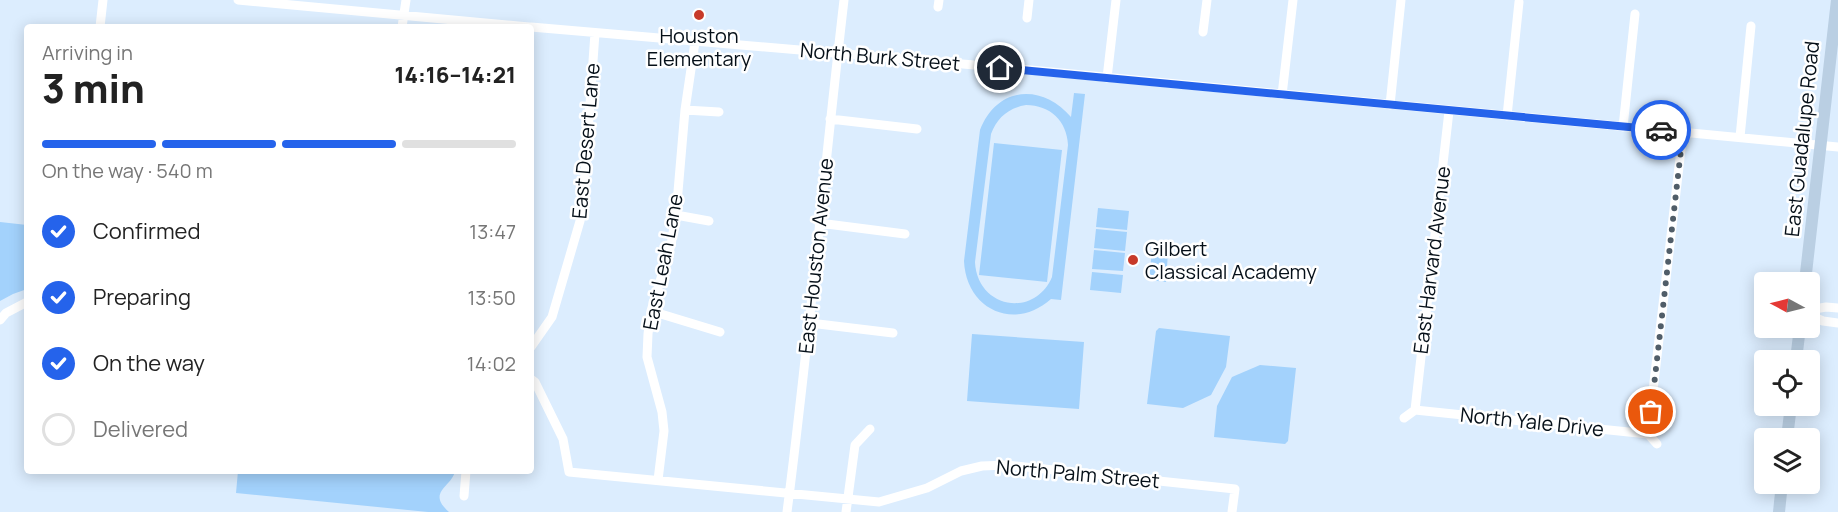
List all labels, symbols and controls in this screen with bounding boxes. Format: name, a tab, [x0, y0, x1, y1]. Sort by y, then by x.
marker: Houston Elementary	[692, 8, 706, 22]
place label: Houston Elementary	[647, 22, 752, 72]
street label: North Burk Street	[799, 36, 961, 77]
text: Arriving in	[42, 39, 133, 66]
street label: East Guadalupe Road	[1778, 40, 1825, 238]
pin	[974, 42, 1025, 93]
icon: home	[983, 51, 1016, 84]
text: 14:16–14:21	[394, 60, 516, 90]
text: 3 min	[42, 61, 145, 115]
street label: East Desert Lane	[565, 62, 606, 220]
courier	[1631, 100, 1691, 160]
icon: car	[1645, 114, 1678, 147]
text: On the way · 540 m	[42, 157, 213, 184]
street label: East Houston Avenue	[792, 157, 839, 355]
street label: East Harvard Avenue	[1407, 164, 1456, 355]
street label: East Leah Lane	[636, 191, 689, 332]
icon: check	[42, 215, 75, 248]
text: Confirmed	[93, 216, 201, 246]
text: 13:47	[469, 218, 516, 245]
place label: Gilbert Classical Academy	[1145, 235, 1317, 285]
marker: Gilbert Classical Academy	[1126, 253, 1140, 267]
north arrow	[1754, 272, 1820, 338]
map controls	[1754, 272, 1820, 494]
icon: check	[42, 281, 75, 314]
text: Preparing	[93, 282, 191, 312]
text: 13:50	[467, 284, 516, 311]
icon: check	[42, 347, 75, 380]
text: On the way	[93, 348, 205, 378]
text: 14:02	[467, 350, 516, 377]
button: locate	[1754, 350, 1820, 416]
pin	[1625, 386, 1676, 437]
icon: bag	[1634, 395, 1667, 428]
street label: North Yale Drive	[1459, 401, 1605, 442]
text: Delivered	[93, 414, 188, 444]
button: layers	[1754, 428, 1820, 494]
street label: North Palm Street	[995, 453, 1161, 494]

